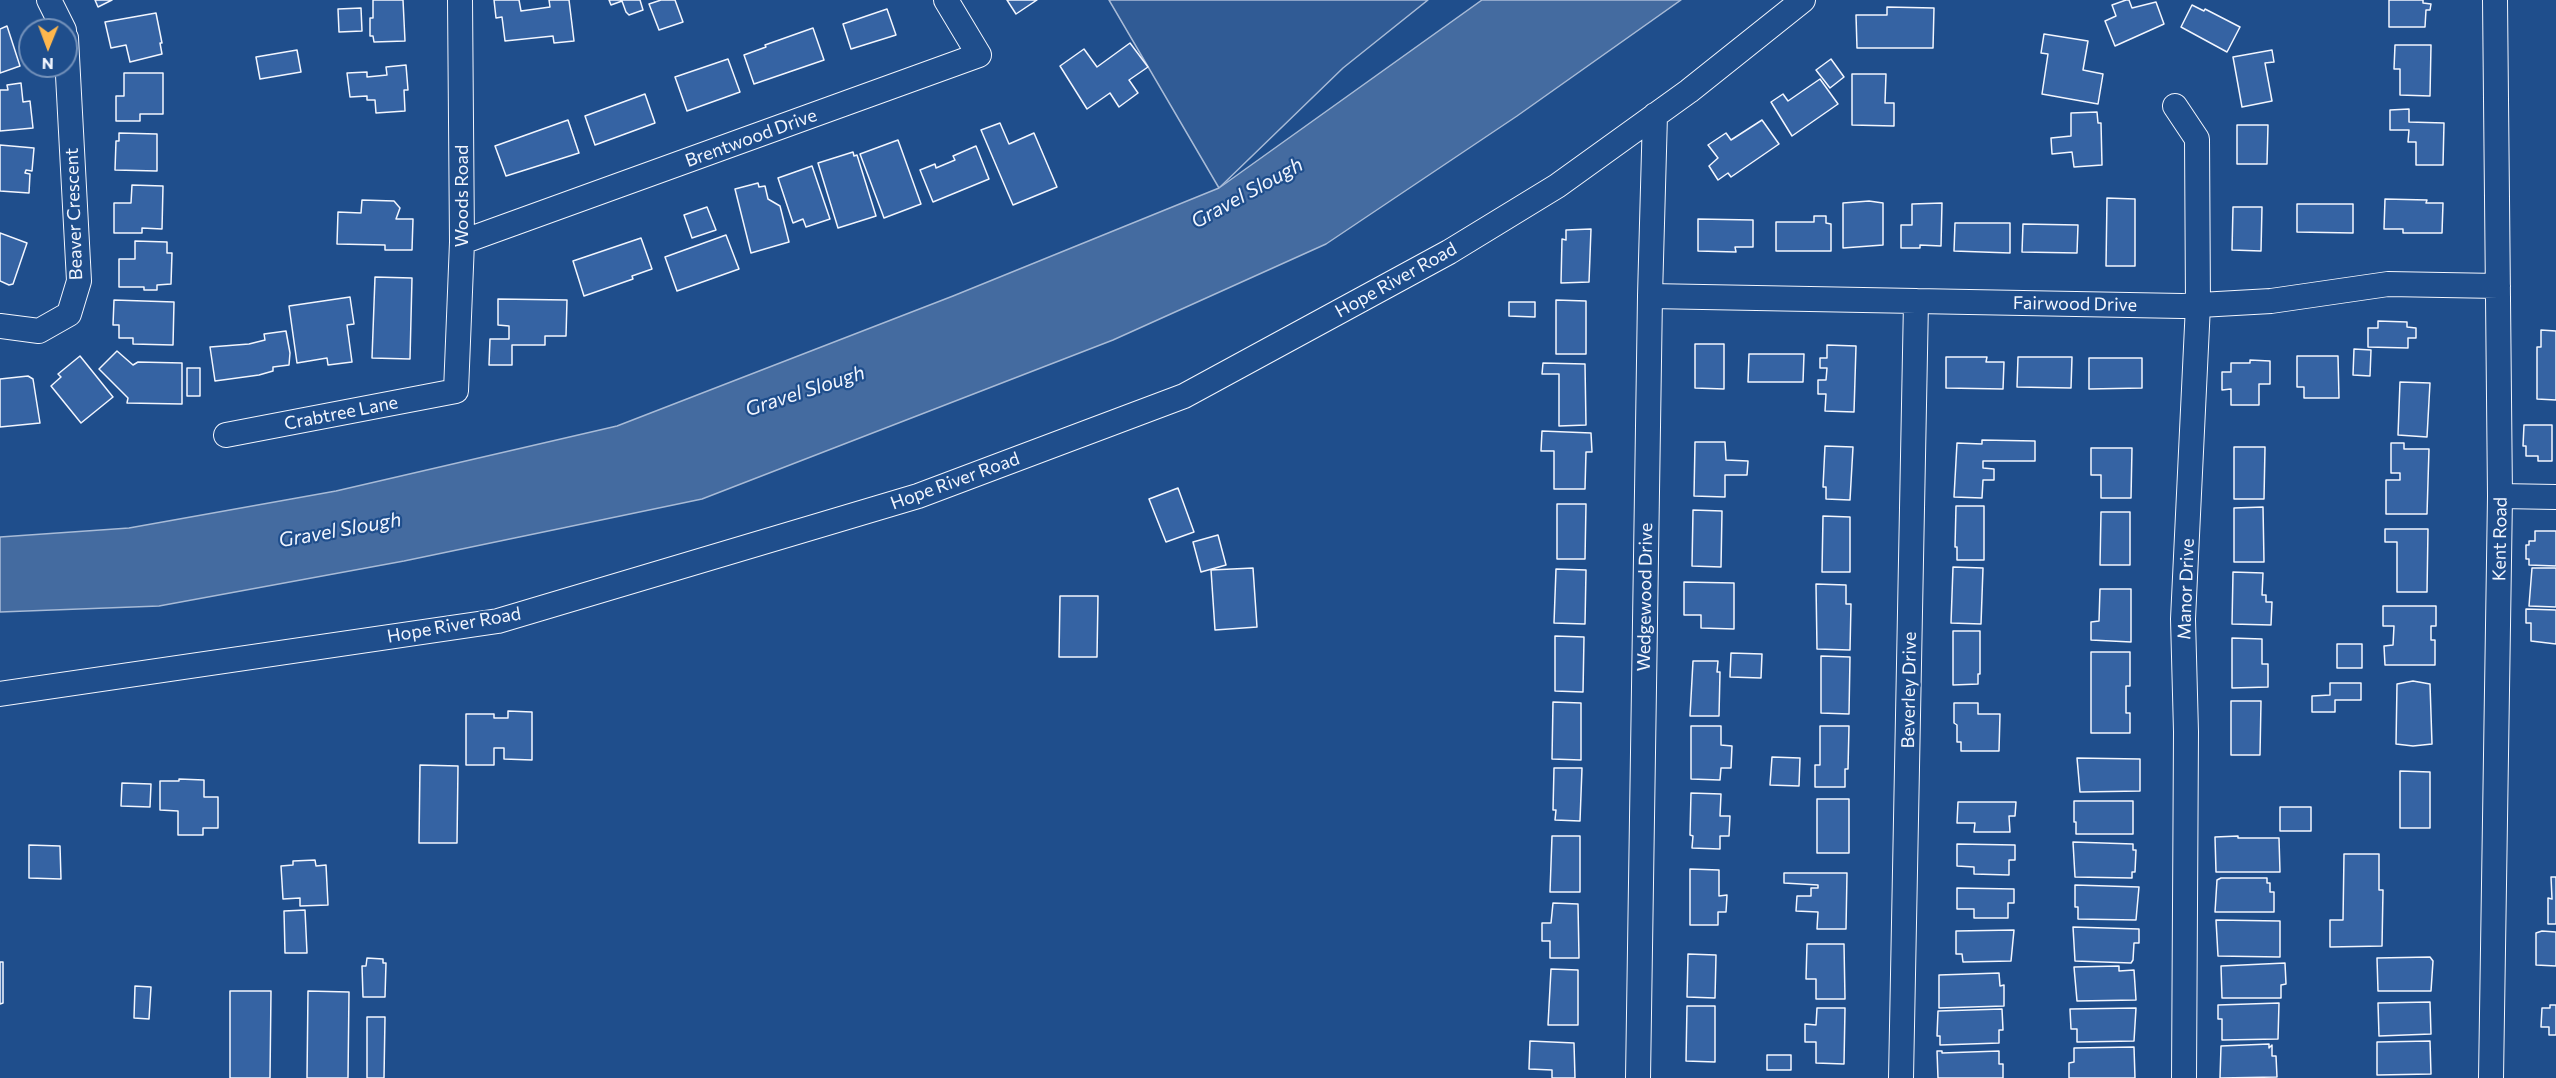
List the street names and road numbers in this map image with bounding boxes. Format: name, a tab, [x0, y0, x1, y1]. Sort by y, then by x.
street label: Brentwood Drive	[682, 104, 820, 172]
street label: Woods Road	[451, 145, 473, 247]
street label: Beaver Crescent	[61, 147, 87, 281]
street label: Hope River Road	[1331, 238, 1461, 322]
street label: Fairwood Drive	[2013, 292, 2137, 316]
street label: Crabtree Lane	[282, 391, 400, 435]
street label: Hope River Road	[888, 448, 1022, 514]
street label: Kent Road	[2488, 497, 2512, 581]
street label: Wedgewood Drive	[1633, 522, 1657, 672]
street label: Manor Drive	[2173, 538, 2199, 640]
street label: Hope River Road	[385, 603, 523, 647]
street label: Beverley Drive	[1897, 632, 1921, 748]

